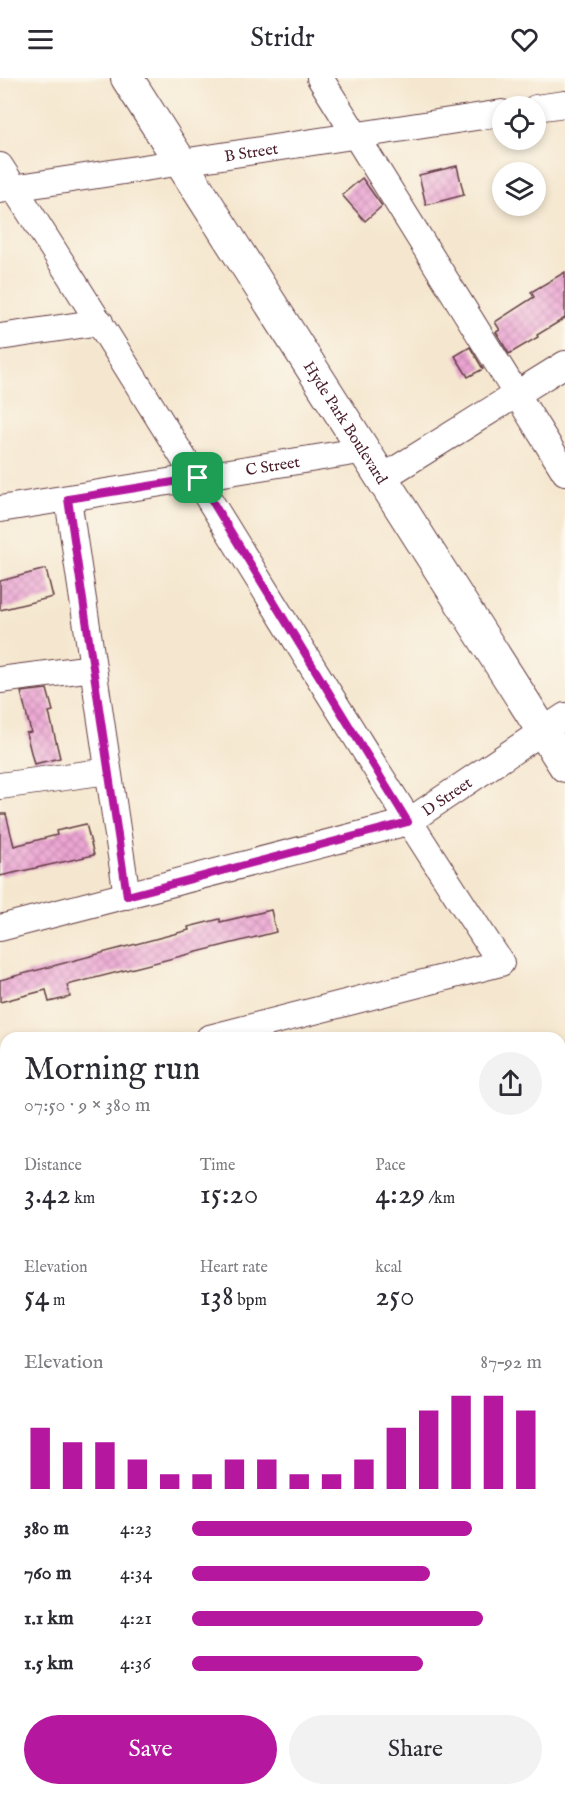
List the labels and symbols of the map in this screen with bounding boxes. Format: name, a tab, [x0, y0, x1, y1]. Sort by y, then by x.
street label: B Street	[223, 139, 280, 167]
street label: Hyde Park Boulevard	[298, 358, 391, 489]
pin	[172, 452, 223, 503]
street label: C Street	[244, 453, 302, 481]
street label: D Street	[419, 773, 477, 822]

